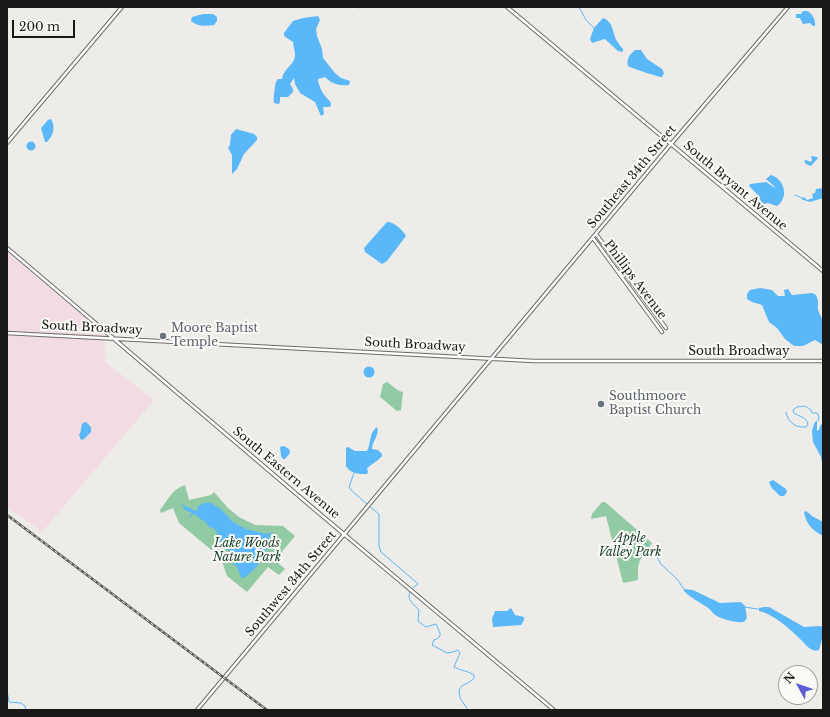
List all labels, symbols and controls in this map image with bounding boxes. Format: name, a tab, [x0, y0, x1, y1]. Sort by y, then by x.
scale bar	[14, 12, 77, 38]
text: 200 m	[19, 19, 60, 34]
street label: Southeast 34th Street	[585, 123, 679, 231]
street label: South Bryant Avenue	[680, 138, 790, 234]
street label: Phillips Avenue	[601, 238, 669, 322]
street label: South Broadway	[41, 318, 143, 338]
place label: Moore Baptist Temple	[171, 322, 258, 350]
marker: Moore Baptist Temple	[158, 331, 168, 341]
street label: South Broadway	[364, 335, 466, 355]
street label: South Broadway	[688, 345, 790, 359]
place label: Southmoore Baptist Church	[609, 390, 701, 418]
marker: Southmoore Baptist Church	[596, 399, 606, 409]
street label: South Eastern Avenue	[230, 424, 342, 522]
street label: Southwest 34th Street	[243, 528, 339, 640]
park label: Apple Valley Park	[599, 532, 661, 560]
park label: Lake Woods Nature Park	[213, 537, 281, 565]
north arrow	[778, 665, 818, 705]
text: N	[781, 669, 798, 686]

